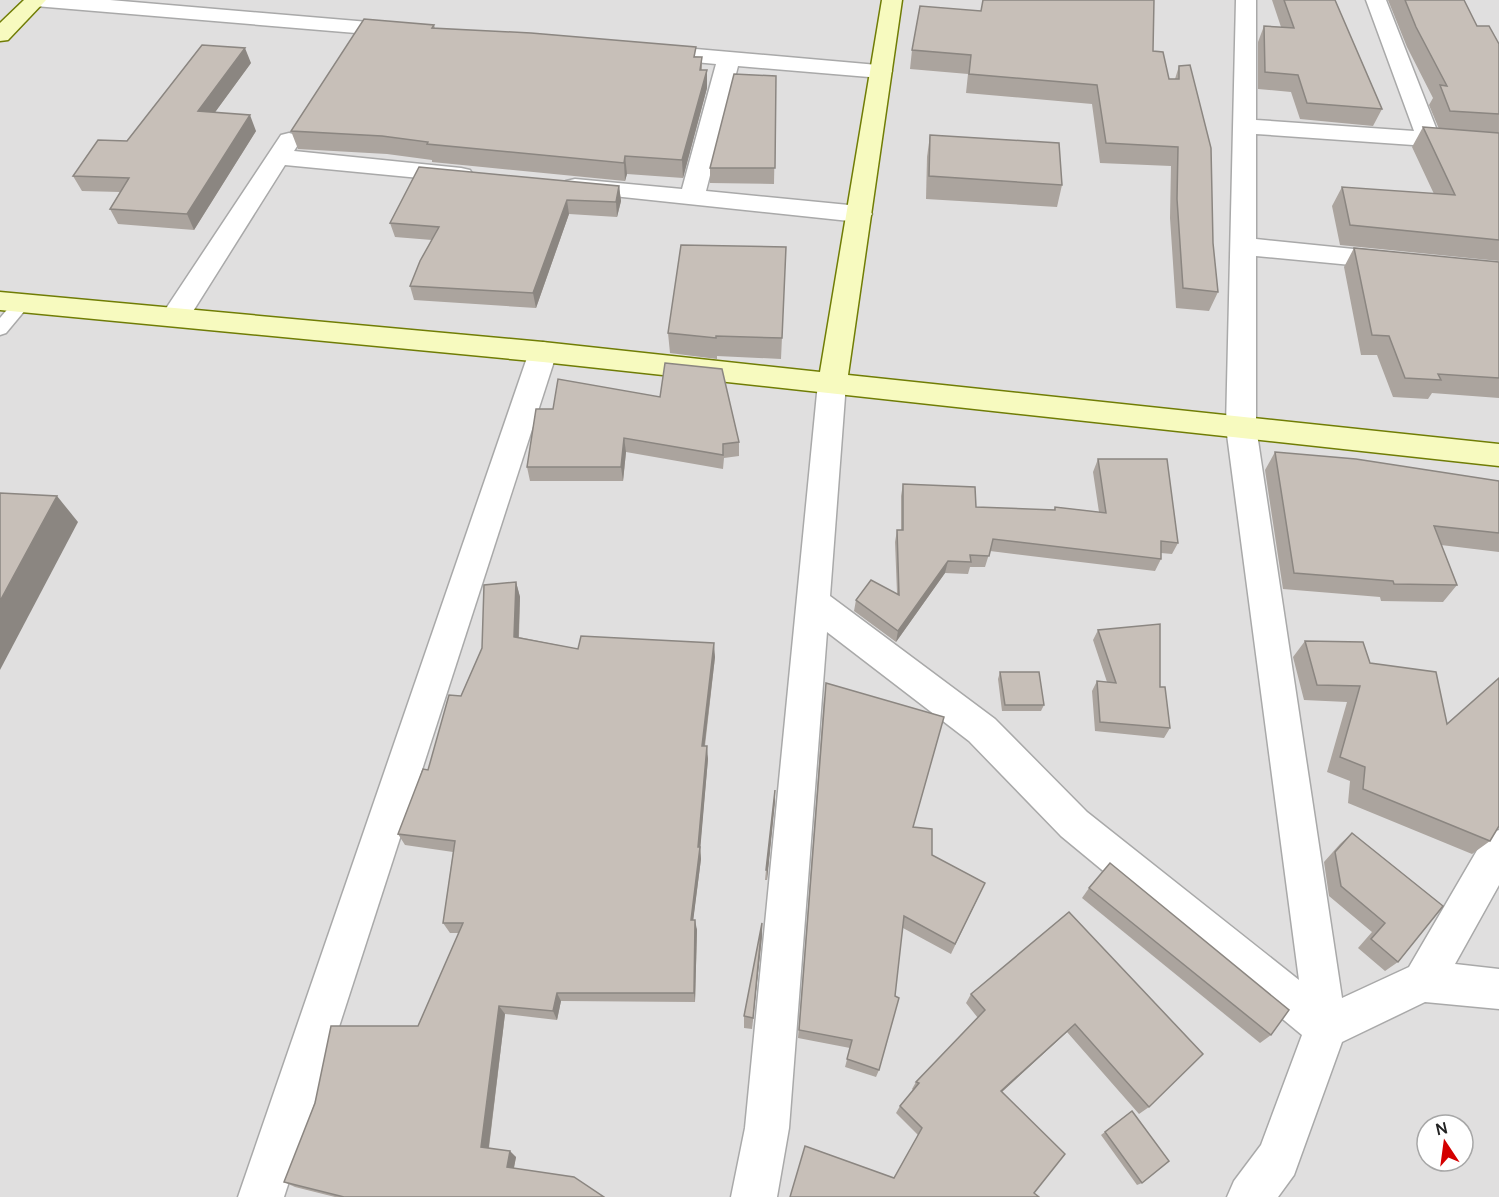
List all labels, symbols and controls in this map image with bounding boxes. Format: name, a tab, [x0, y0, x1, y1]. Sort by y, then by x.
north arrow	[1415, 1113, 1475, 1173]
text: N	[1434, 1116, 1450, 1140]

